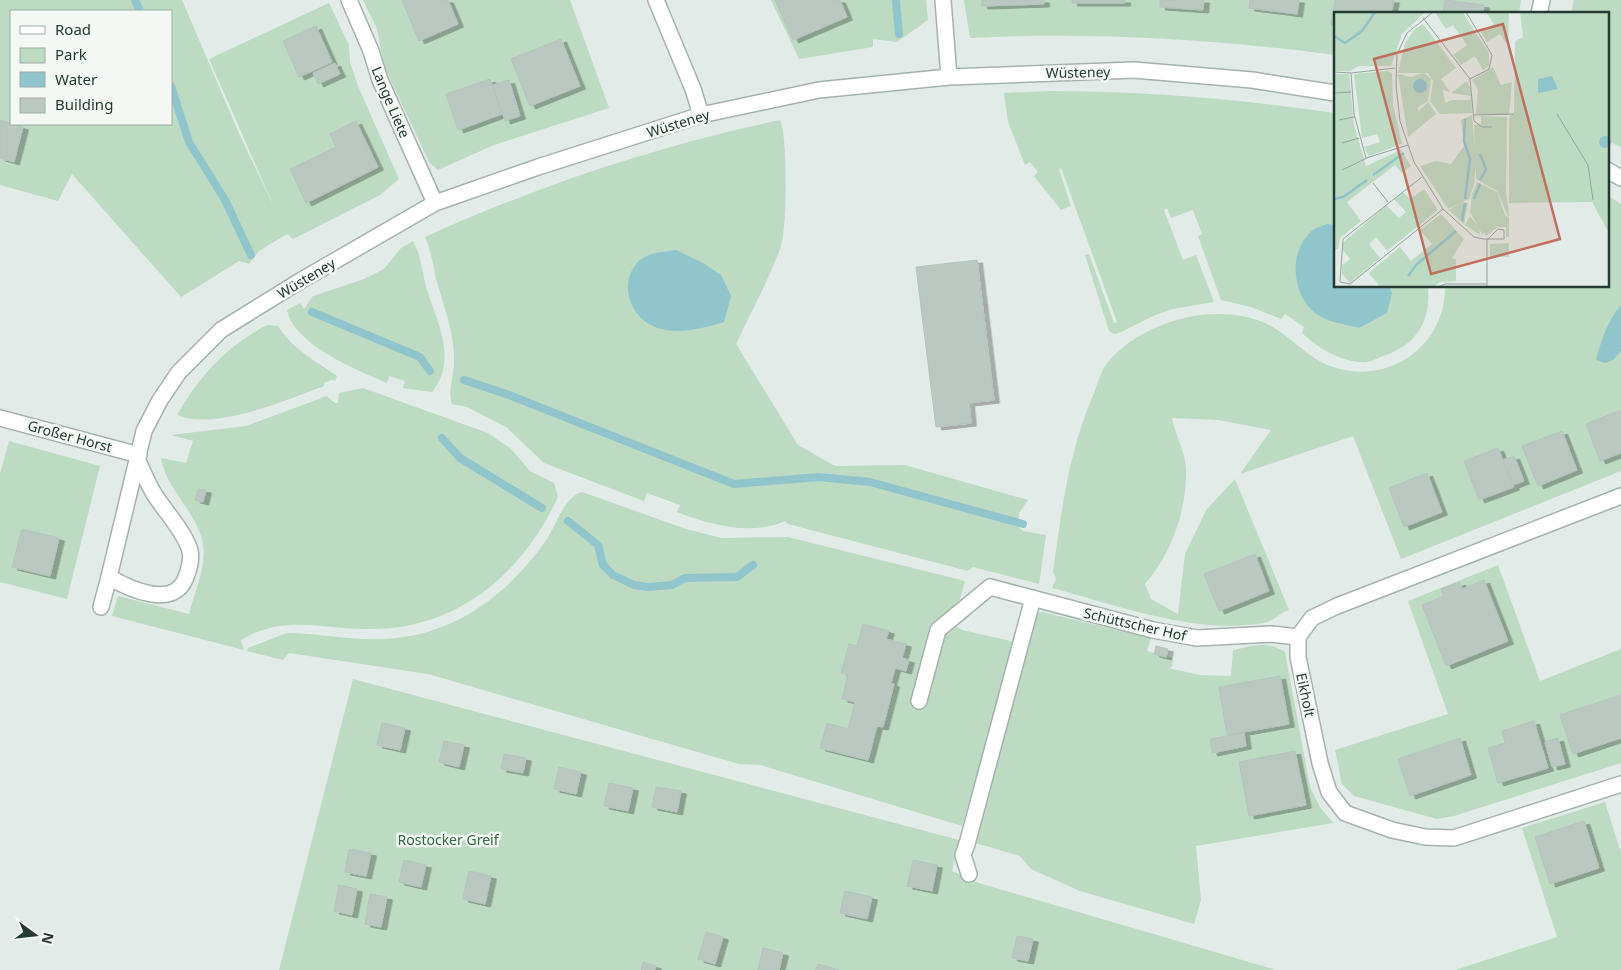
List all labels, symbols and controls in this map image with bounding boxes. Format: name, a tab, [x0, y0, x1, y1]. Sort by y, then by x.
legend	[10, 10, 172, 125]
inset map	[1334, 12, 1608, 288]
text: Road	[55, 19, 91, 39]
text: Park	[55, 44, 87, 64]
street label: Wüsteney	[1046, 62, 1111, 82]
street label: Lange Liete	[367, 63, 415, 141]
text: Water	[55, 69, 97, 89]
text: Building	[55, 94, 113, 114]
street label: Wüsteney	[644, 104, 712, 142]
street label: Wüsteney	[273, 253, 339, 303]
street label: Großer Horst	[26, 416, 114, 456]
street label: Schüttscher Hof	[1082, 603, 1189, 645]
street label: Eikholt	[1292, 671, 1320, 719]
park label: Rostocker Greif	[398, 830, 500, 849]
north arrow	[10, 910, 60, 960]
text: N	[37, 931, 59, 946]

